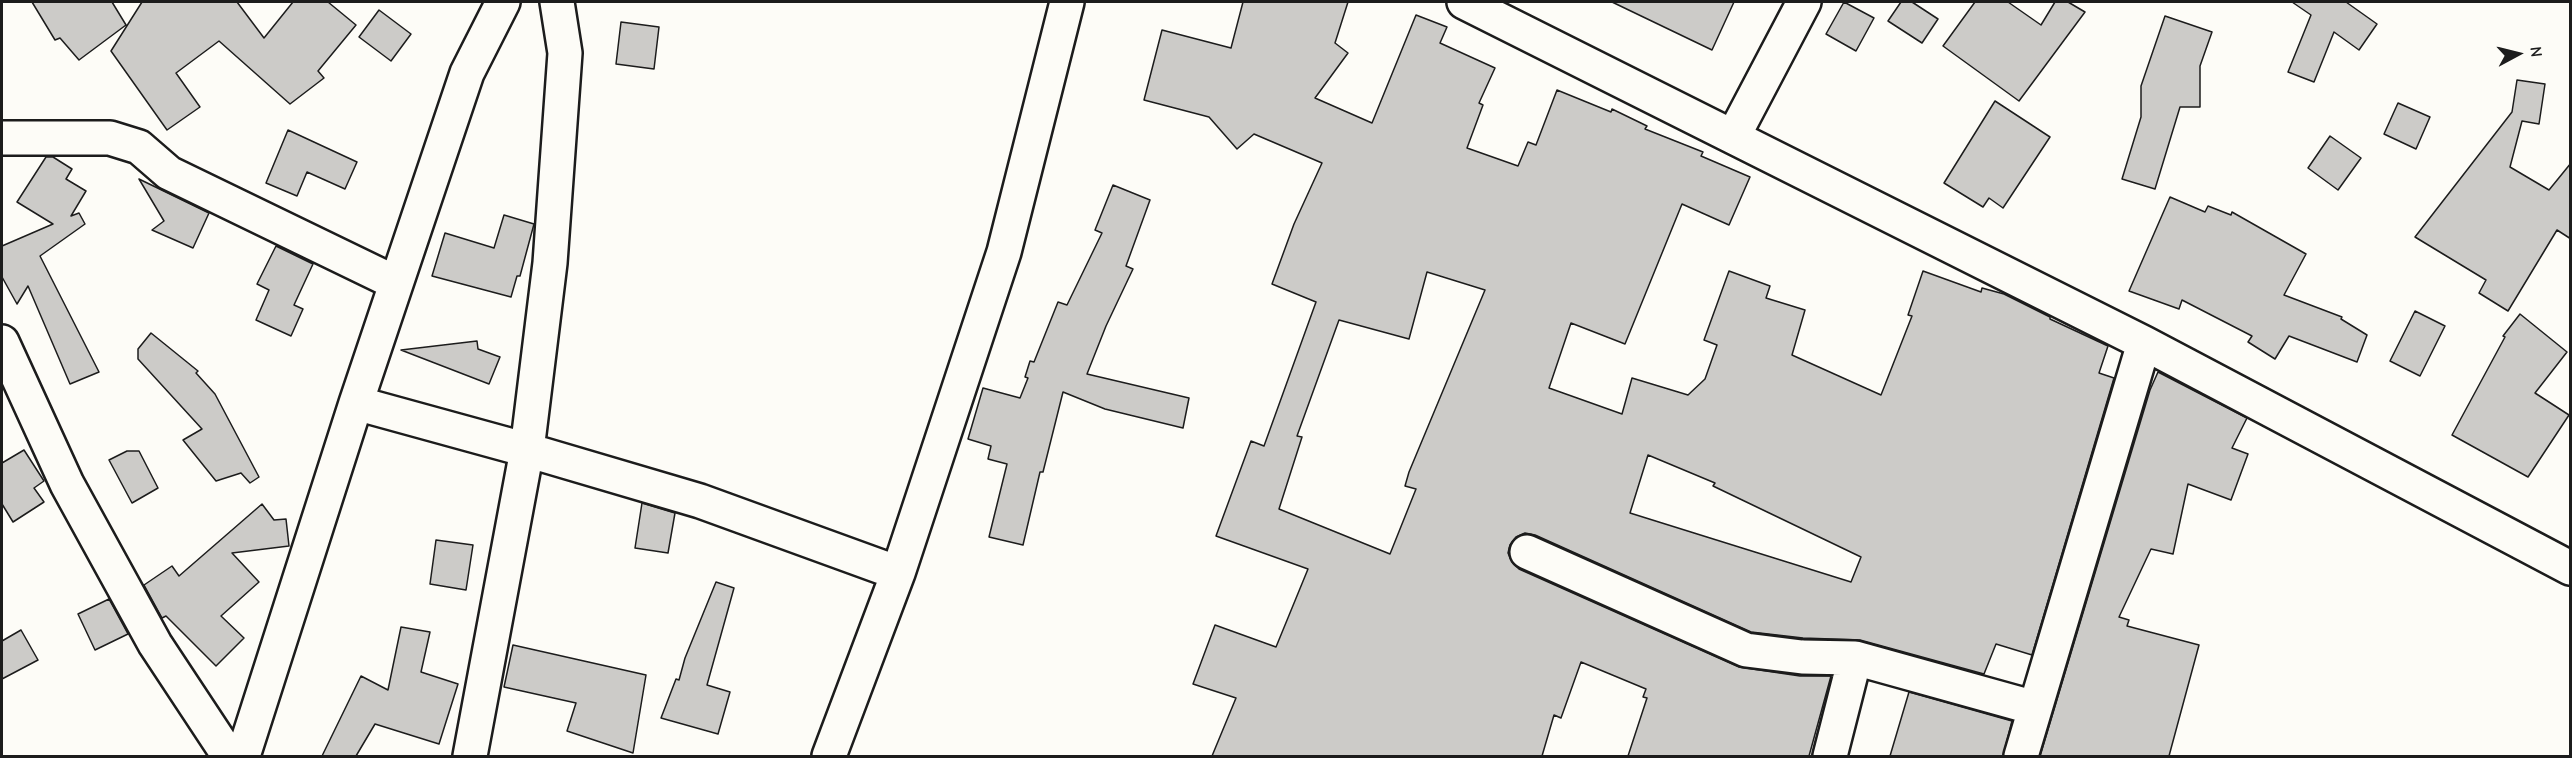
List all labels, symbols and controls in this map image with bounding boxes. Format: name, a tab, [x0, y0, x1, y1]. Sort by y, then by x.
north arrow	[2488, 24, 2548, 84]
text: N	[2526, 46, 2545, 58]

